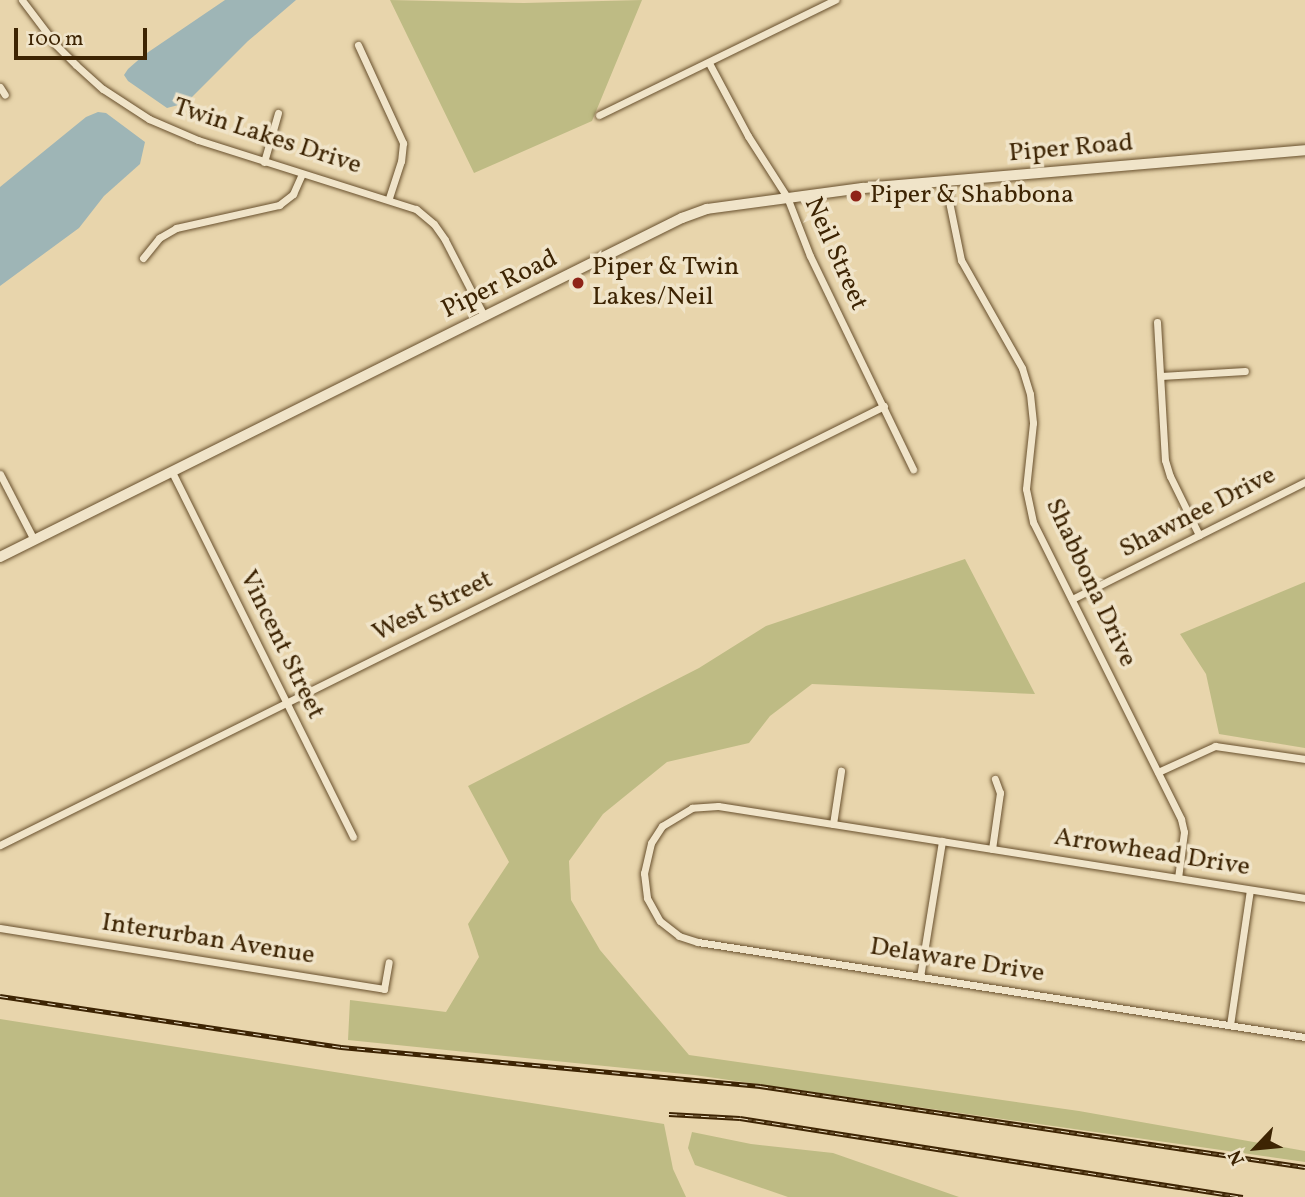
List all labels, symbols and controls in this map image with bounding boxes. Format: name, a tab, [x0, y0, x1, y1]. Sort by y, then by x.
scale bar	[18, 14, 150, 58]
text: 100 m	[27, 25, 84, 54]
street label: Twin Lakes Drive	[169, 92, 365, 182]
street label: Piper Road	[1007, 128, 1135, 170]
place label: Piper & Shabbona	[870, 180, 1074, 212]
marker: Piper & Shabbona	[848, 188, 864, 204]
street label: Neil Street	[796, 193, 874, 315]
street label: Piper Road	[437, 244, 563, 326]
place label: Piper & Twin Lakes/Neil	[592, 252, 740, 314]
marker: Piper & Twin Lakes/Neil	[570, 275, 586, 291]
street label: Shawnee Drive	[1115, 460, 1281, 566]
street label: Shabbona Drive	[1037, 494, 1143, 672]
street label: Vincent Street	[232, 565, 330, 725]
street label: West Street	[368, 565, 498, 649]
street label: Arrowhead Drive	[1052, 822, 1252, 884]
street label: Interurban Avenue	[99, 908, 317, 972]
street label: Delaware Drive	[868, 932, 1046, 990]
north arrow	[1221, 1113, 1291, 1183]
text: N	[1222, 1145, 1252, 1169]

